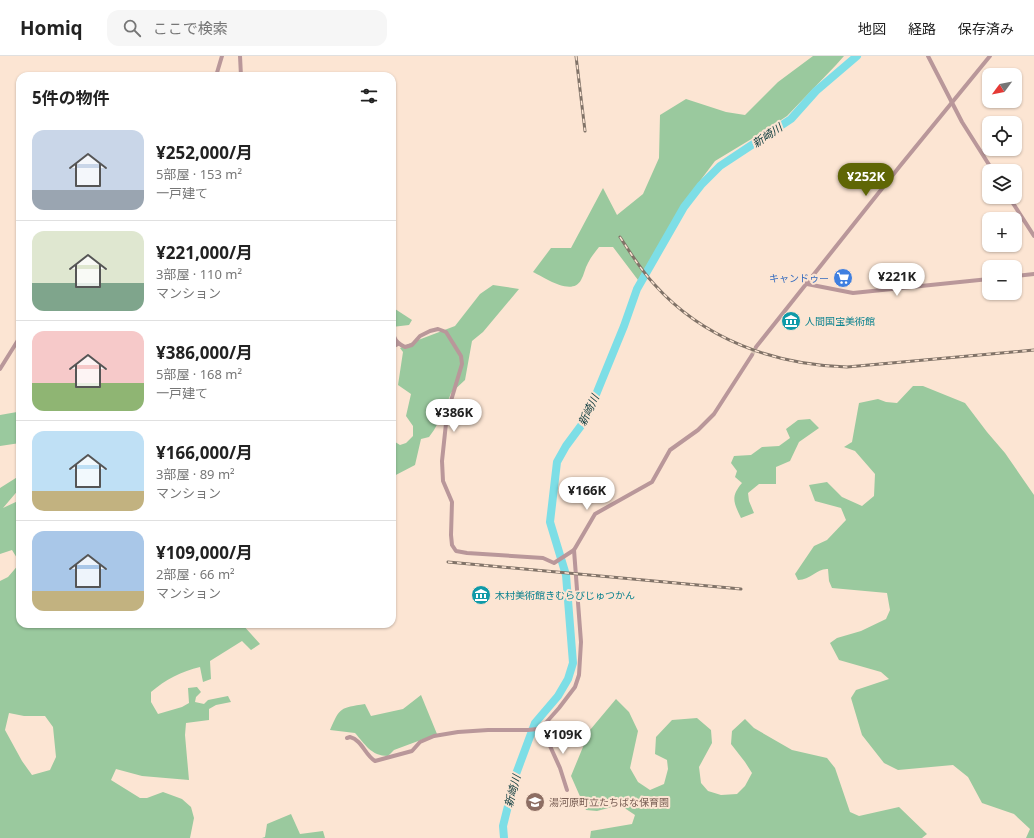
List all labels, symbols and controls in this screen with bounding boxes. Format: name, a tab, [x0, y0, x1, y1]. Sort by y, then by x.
search box	[107, 10, 387, 46]
text: Homiq	[20, 15, 83, 41]
icon: search	[121, 17, 143, 39]
text: ここで検索	[153, 18, 228, 38]
text: 地図	[858, 19, 886, 38]
text: 経路	[908, 19, 936, 38]
text: 保存済み	[958, 19, 1014, 38]
north arrow	[982, 68, 1022, 108]
map controls	[982, 68, 1022, 300]
icon: filters	[358, 85, 380, 107]
text: 5件の物件	[32, 86, 110, 109]
button: locate	[982, 116, 1022, 156]
water label: 新崎川	[749, 119, 786, 150]
text: ¥252,000/月	[156, 141, 253, 164]
icon: home	[64, 146, 112, 194]
pin: ¥252K	[838, 163, 894, 197]
button: layers	[982, 164, 1022, 204]
text: 5部屋 · 153 m²	[156, 165, 242, 183]
text: ¥252K	[847, 167, 885, 185]
text: 一戸建て	[156, 184, 208, 202]
button: +	[982, 212, 1022, 252]
text: ¥221,000/月	[156, 241, 253, 264]
icon: home	[64, 247, 112, 295]
button: −	[982, 260, 1022, 300]
pin: ¥221K	[869, 263, 925, 297]
text: 3部屋 · 110 m²	[156, 265, 242, 283]
supermarket icon: キャンドゥー	[832, 267, 854, 289]
text: ¥221K	[878, 267, 916, 285]
place label: キャンドゥー	[769, 271, 829, 285]
text: マンション	[156, 284, 221, 302]
museum icon: 人間国宝美術館	[780, 310, 802, 332]
place label: 人間国宝美術館	[805, 314, 875, 328]
text: ¥386,000/月	[156, 341, 253, 364]
icon: home	[64, 347, 112, 395]
text: 5部屋 · 168 m²	[156, 365, 242, 383]
text: 一戸建て	[156, 384, 208, 402]
water label: 新崎川	[574, 391, 602, 428]
pin: ¥386K	[426, 399, 482, 433]
text: ¥386K	[435, 403, 473, 421]
text: ¥166,000/月	[156, 441, 253, 464]
icon: home	[64, 447, 112, 495]
text: 3部屋 · 89 m²	[156, 465, 235, 483]
pin: ¥166K	[559, 477, 615, 511]
text: ¥166K	[568, 481, 606, 499]
text: マンション	[156, 484, 221, 502]
text: ¥109,000/月	[156, 541, 253, 564]
icon: home	[64, 547, 112, 595]
text: 2部屋 · 66 m²	[156, 565, 235, 583]
text: マンション	[156, 584, 221, 602]
museum icon: 木村美術館きむらびじゅつかん	[470, 584, 492, 606]
place label: 木村美術館きむらびじゅつかん	[495, 588, 635, 602]
pin: ¥109K	[535, 721, 591, 755]
text: ¥109K	[544, 725, 582, 743]
water label: 新崎川	[500, 772, 524, 809]
school or university icon: 湯河原町立たちばな保育園	[524, 791, 546, 813]
place label: 湯河原町立たちばな保育園	[549, 795, 669, 809]

